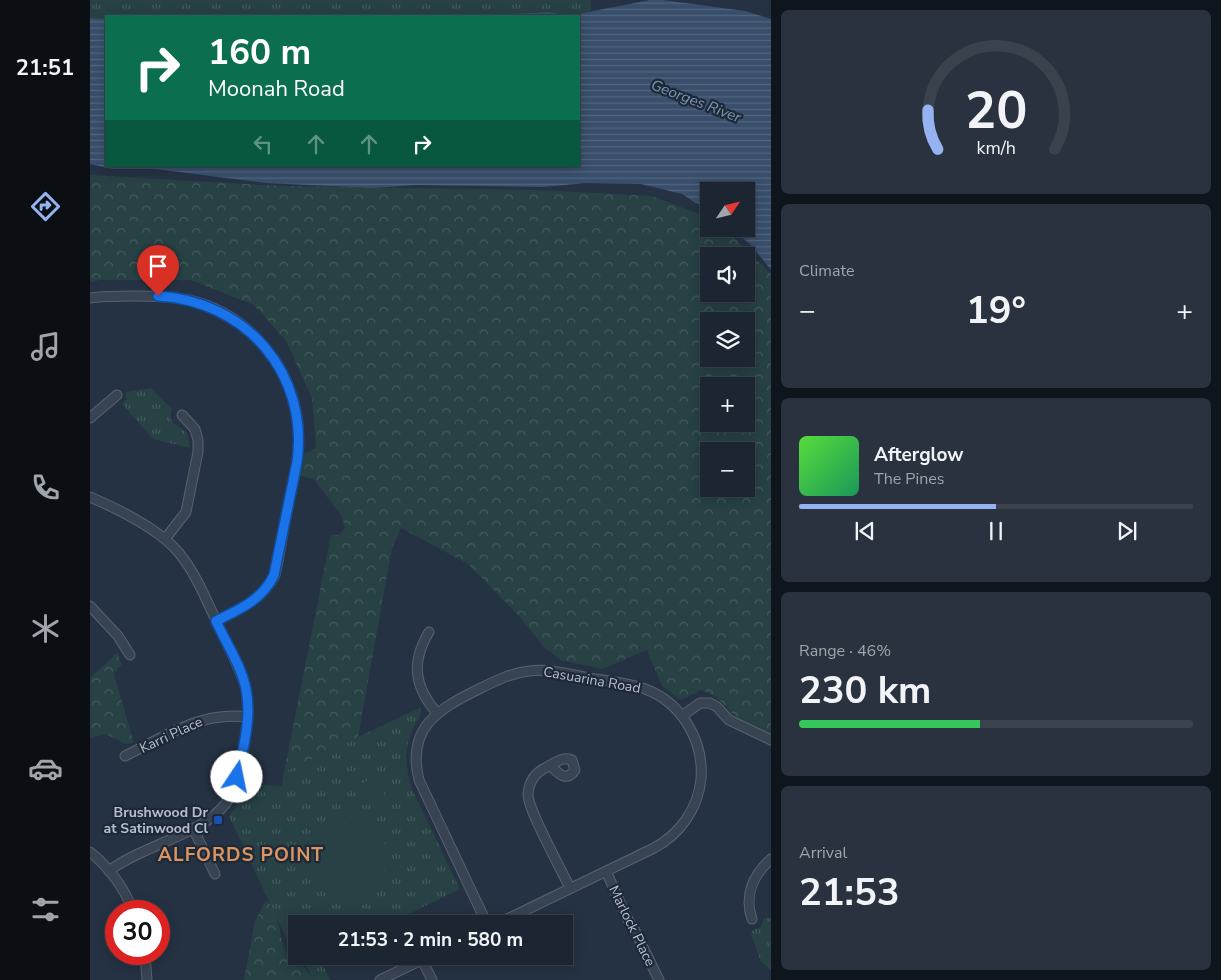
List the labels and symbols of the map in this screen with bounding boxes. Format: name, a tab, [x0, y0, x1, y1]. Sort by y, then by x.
water label: Georges River	[648, 75, 744, 128]
north arrow	[700, 182, 755, 238]
pin	[137, 245, 179, 296]
street label: Casuarina Road	[542, 662, 642, 698]
street label: Karri Place	[137, 712, 205, 758]
position arrow	[210, 750, 262, 802]
place label: Brushwood Dr at Satinwood Cl	[104, 803, 209, 838]
marker: Brushwood Dr at Satinwood Cl	[212, 814, 224, 826]
district label: ALFORDS POINT	[158, 842, 324, 868]
street label: Marlock Place	[604, 882, 660, 970]
speed limit sign: 30	[105, 900, 170, 965]

